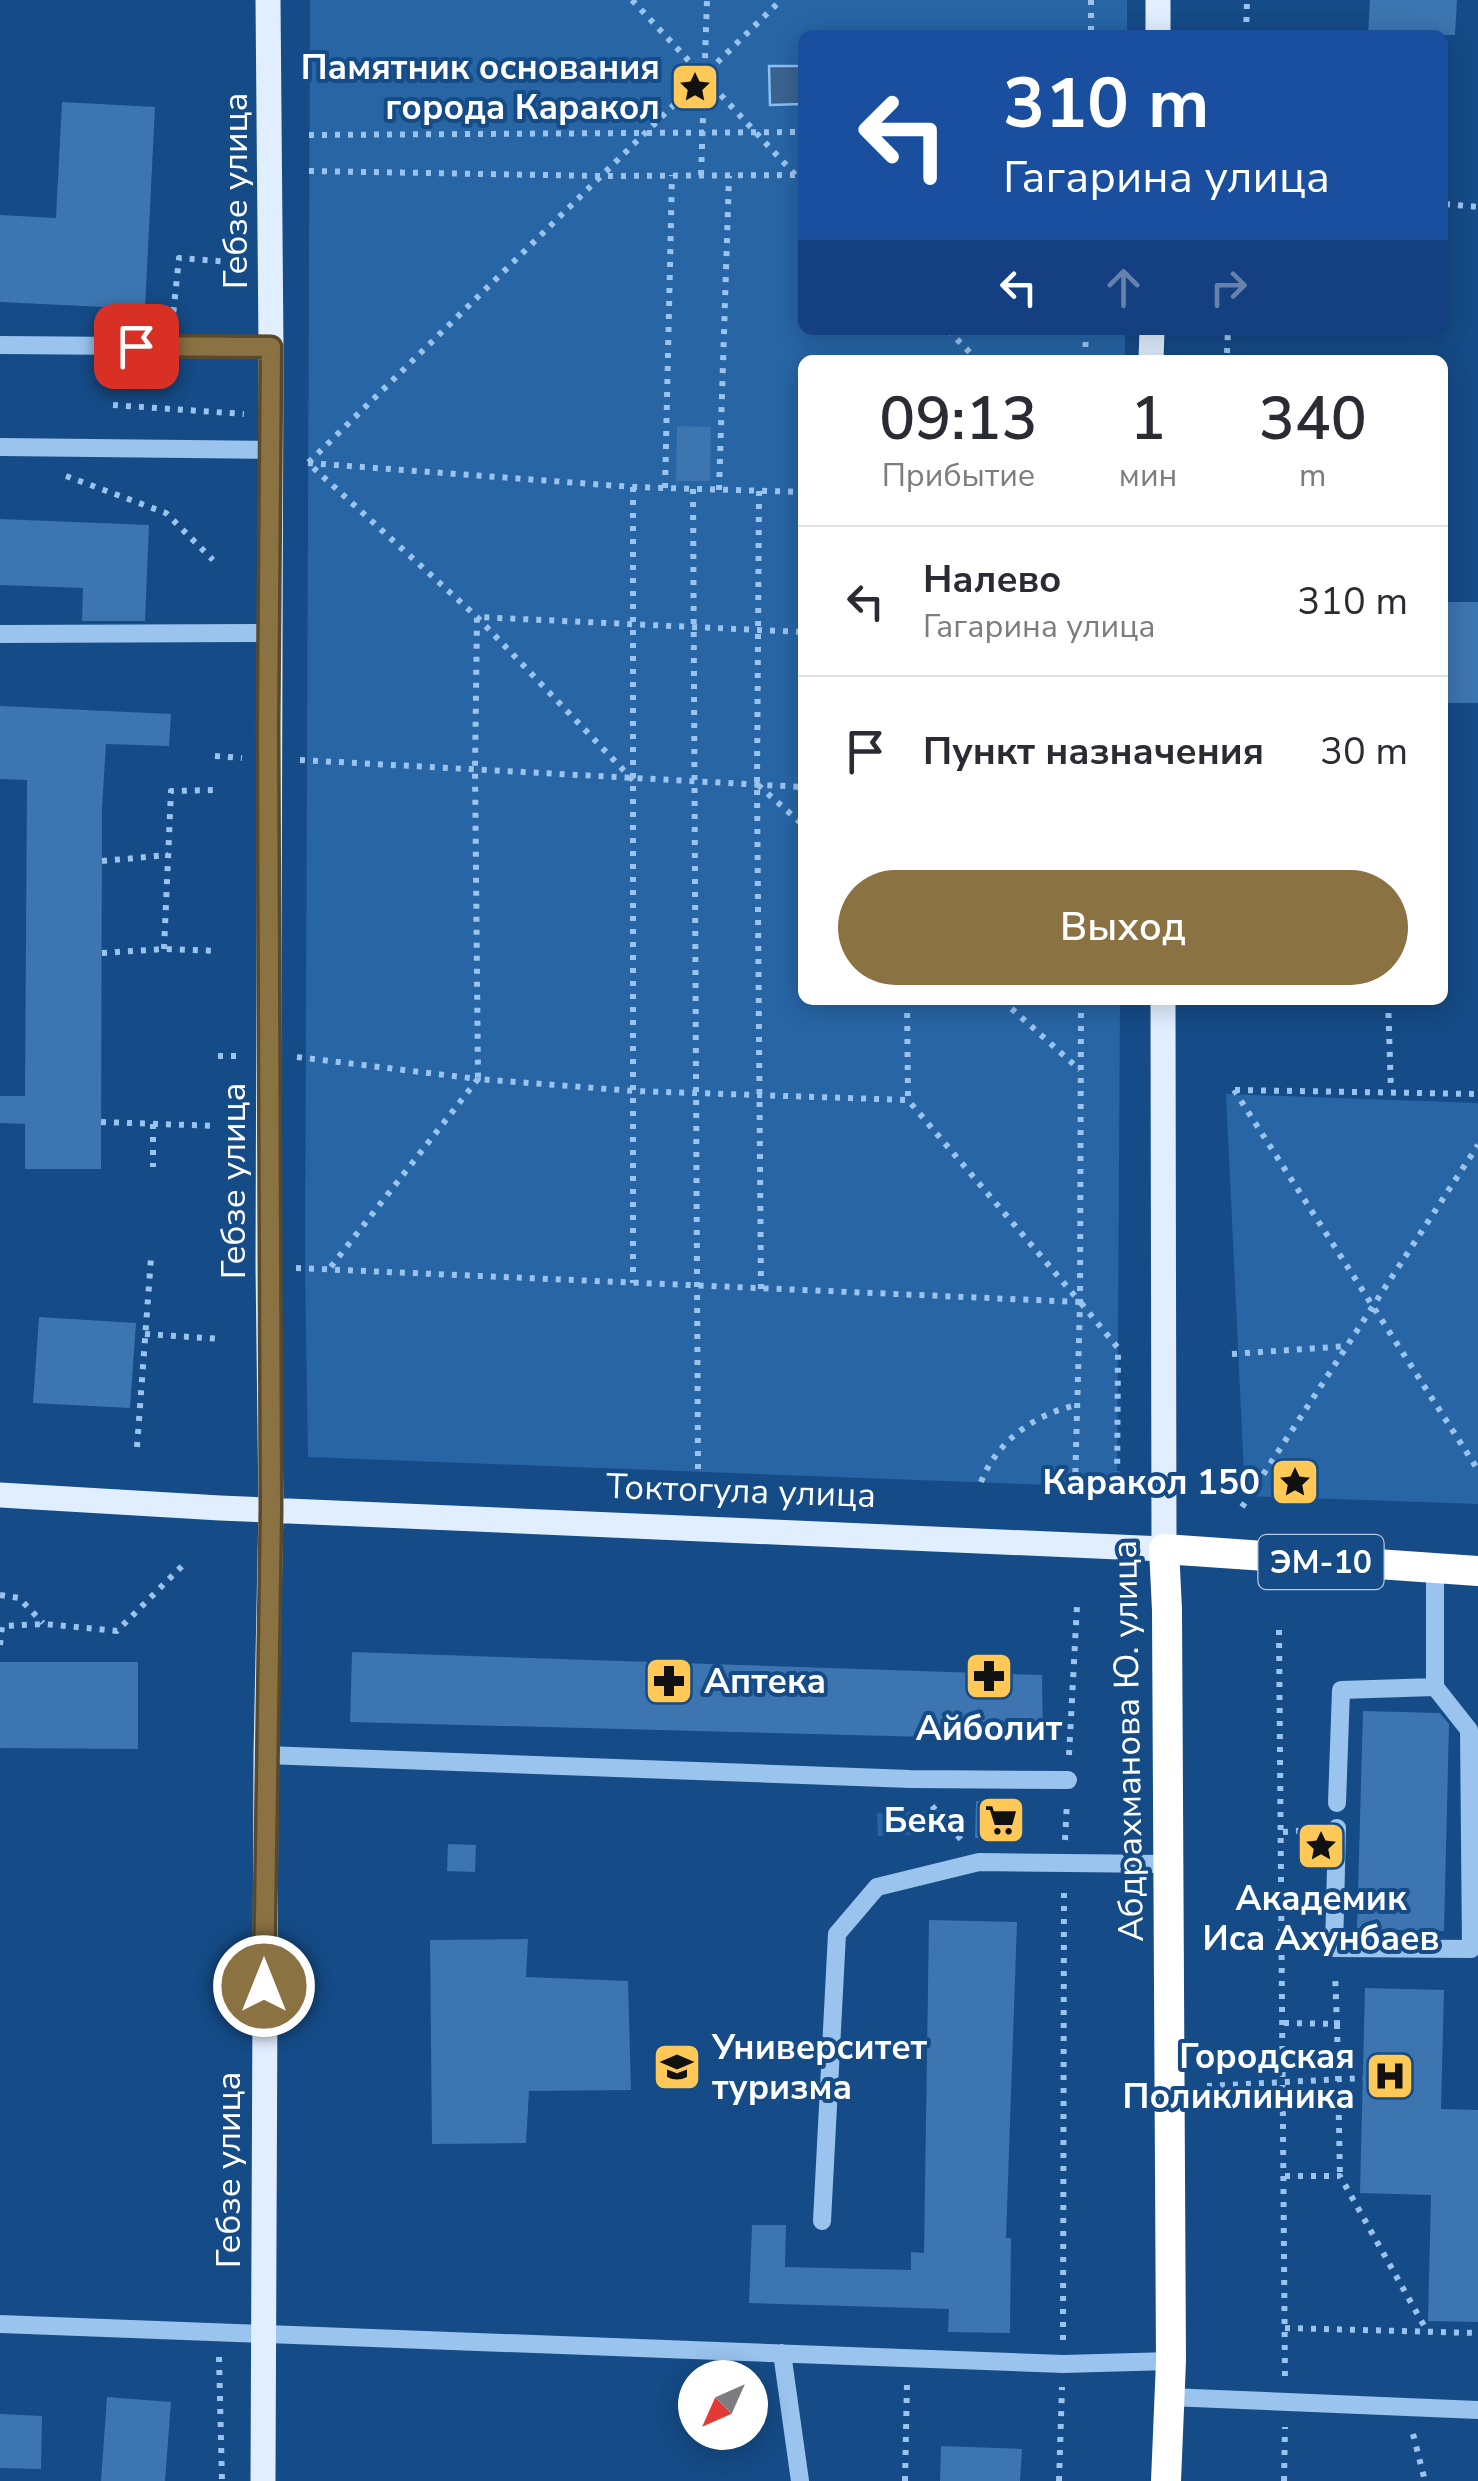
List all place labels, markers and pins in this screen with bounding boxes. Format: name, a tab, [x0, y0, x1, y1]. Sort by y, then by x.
place label: Памятник основания города Каракол	[301, 44, 660, 131]
place icon: Памятник основания города Каракол	[669, 61, 721, 113]
pin	[94, 304, 179, 389]
place icon: Каракол 150	[1269, 1456, 1321, 1508]
place label: Каракол 150	[1042, 1459, 1260, 1506]
pharmacy icon: Айболит	[963, 1650, 1015, 1702]
pharmacy icon: Аптека	[643, 1655, 695, 1707]
place label: Аптека	[704, 1658, 826, 1705]
place label: Айболит	[916, 1705, 1063, 1752]
supermarket icon: Бека	[975, 1794, 1027, 1846]
place label: Бека	[884, 1797, 966, 1844]
place icon: Академик Иса Ахунбаев	[1295, 1820, 1347, 1872]
place label: Академик Иса Ахунбаев	[1203, 1875, 1439, 1962]
place label: Университет туризма	[711, 2024, 928, 2111]
place label: Городская Поликлиника	[1123, 2033, 1355, 2120]
school or university icon: Университет туризма	[651, 2041, 703, 2093]
hospital icon: Городская Поликлиника	[1364, 2050, 1416, 2102]

